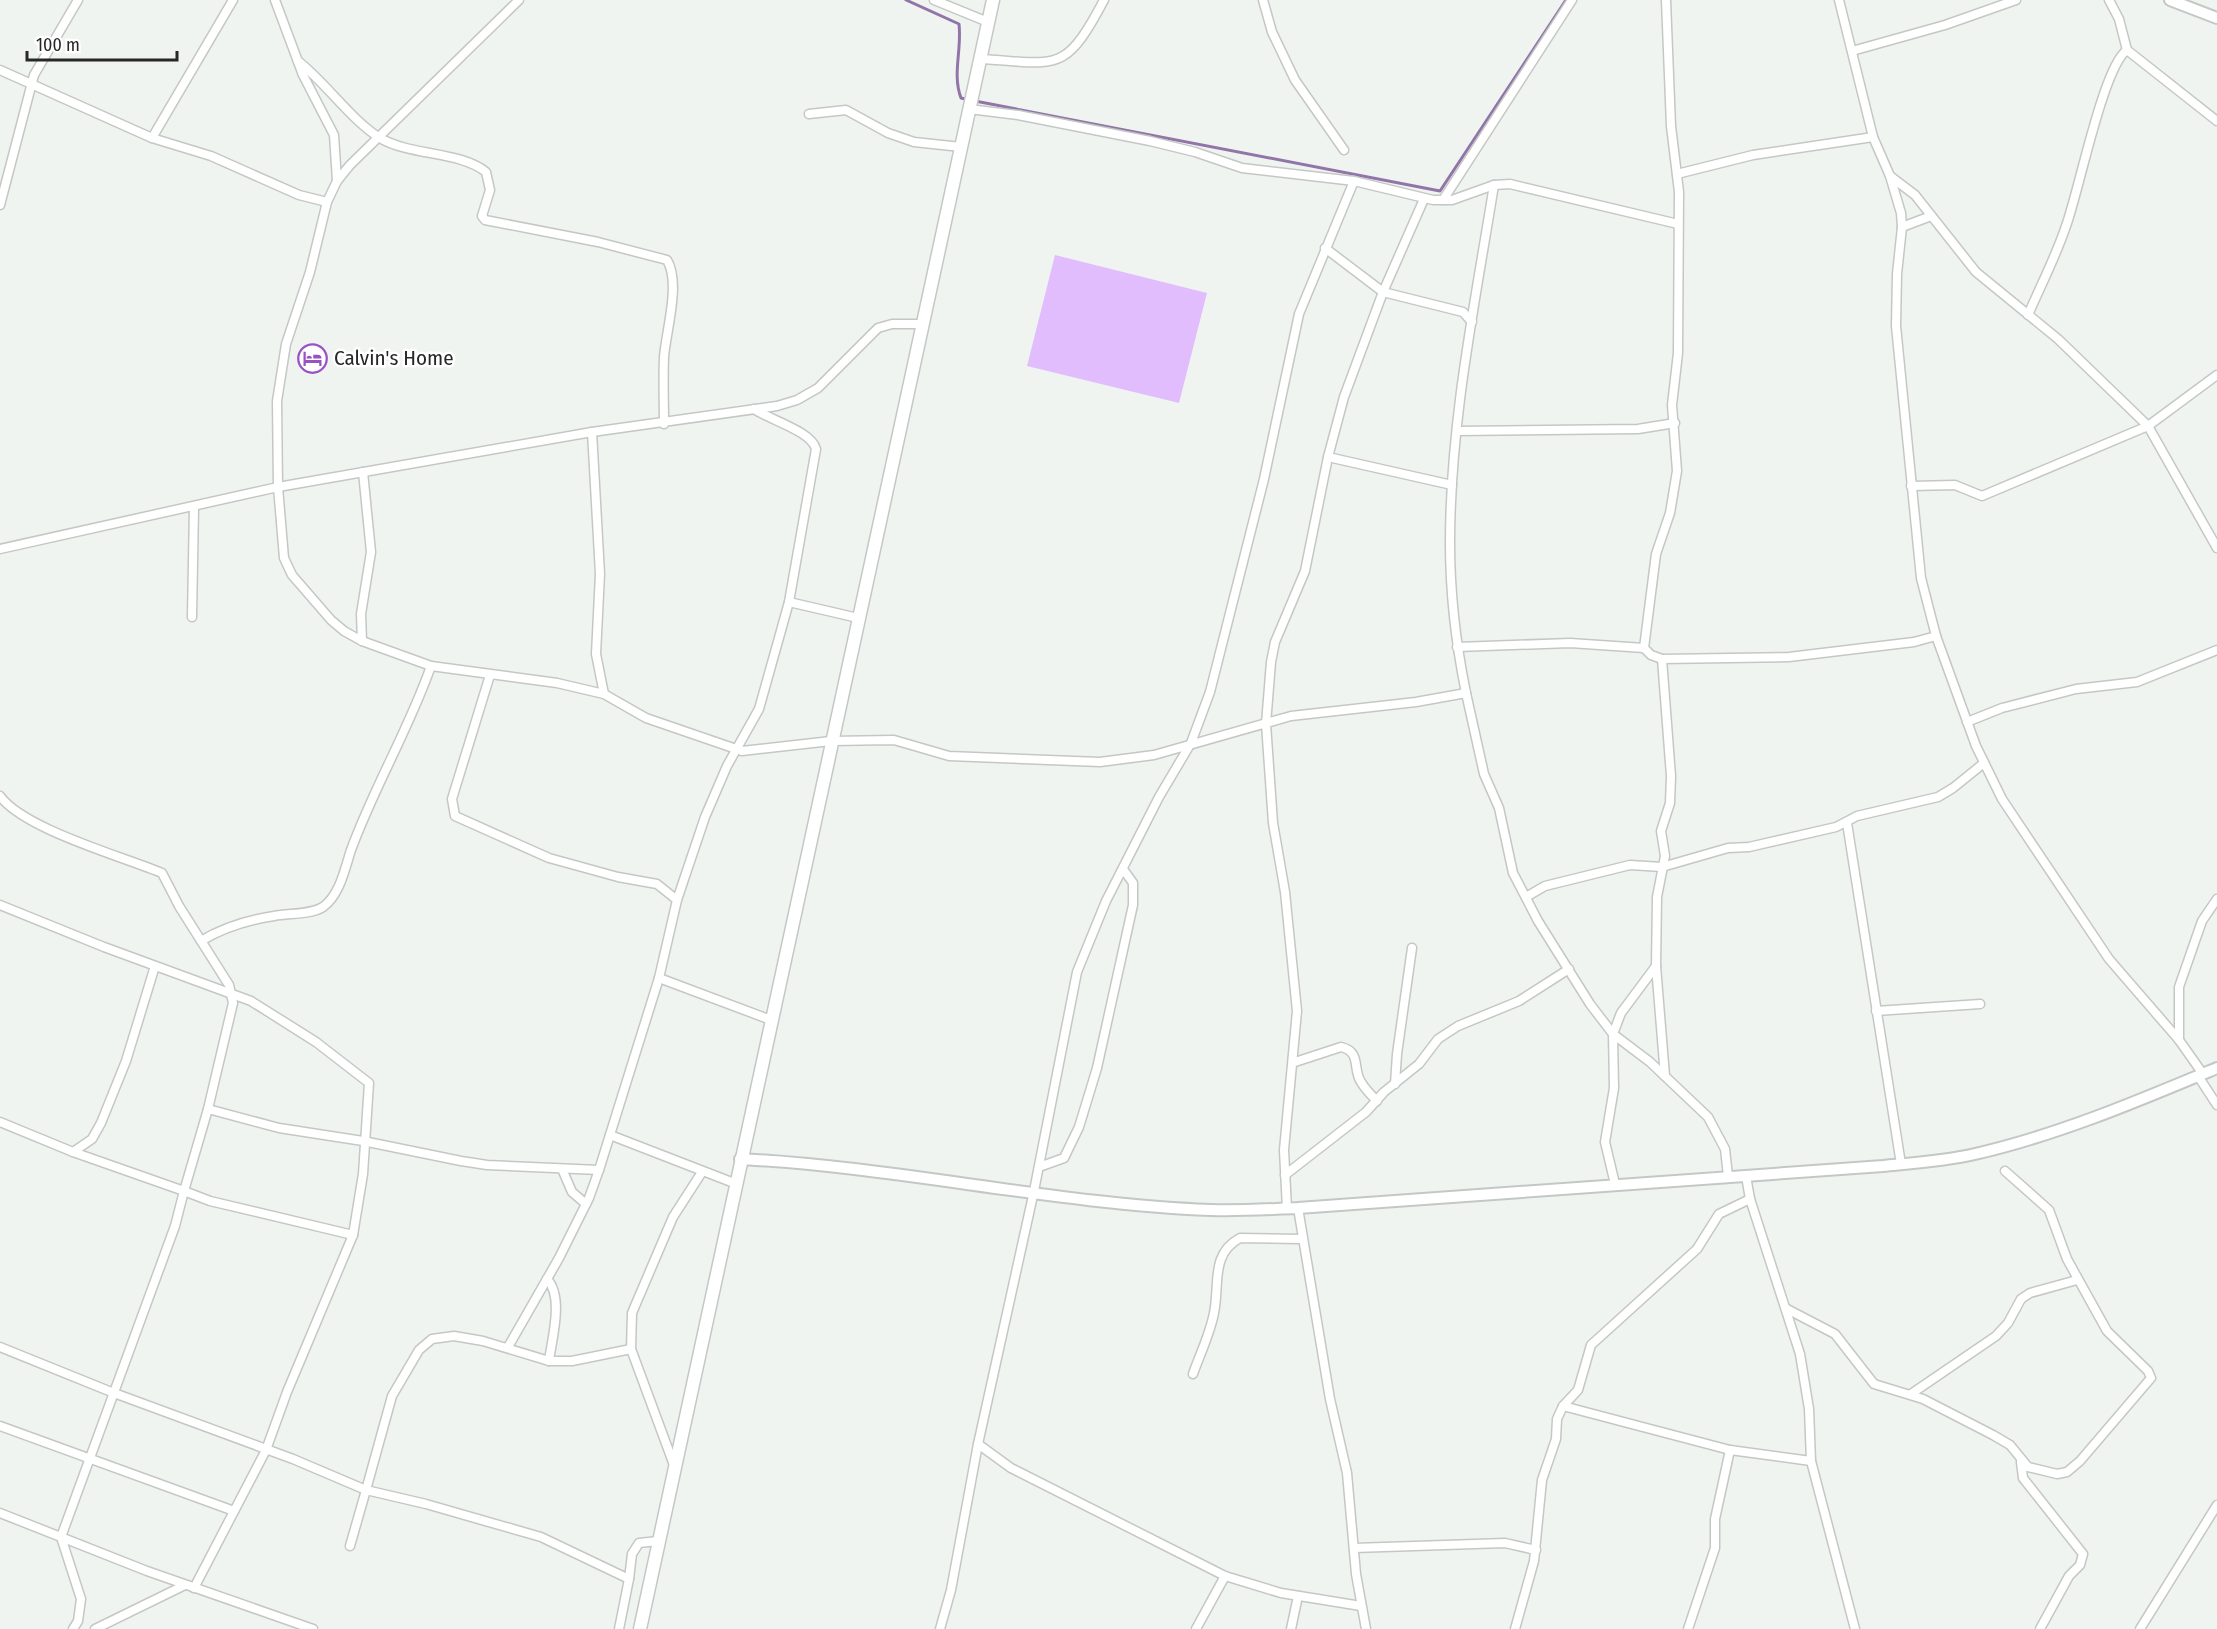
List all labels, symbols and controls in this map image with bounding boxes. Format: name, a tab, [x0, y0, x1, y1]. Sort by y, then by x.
scale bar	[27, 24, 177, 62]
text: 100 m	[36, 34, 80, 56]
hotel icon: Calvin's Home	[297, 342, 329, 374]
place label: Calvin's Home	[334, 345, 454, 371]

